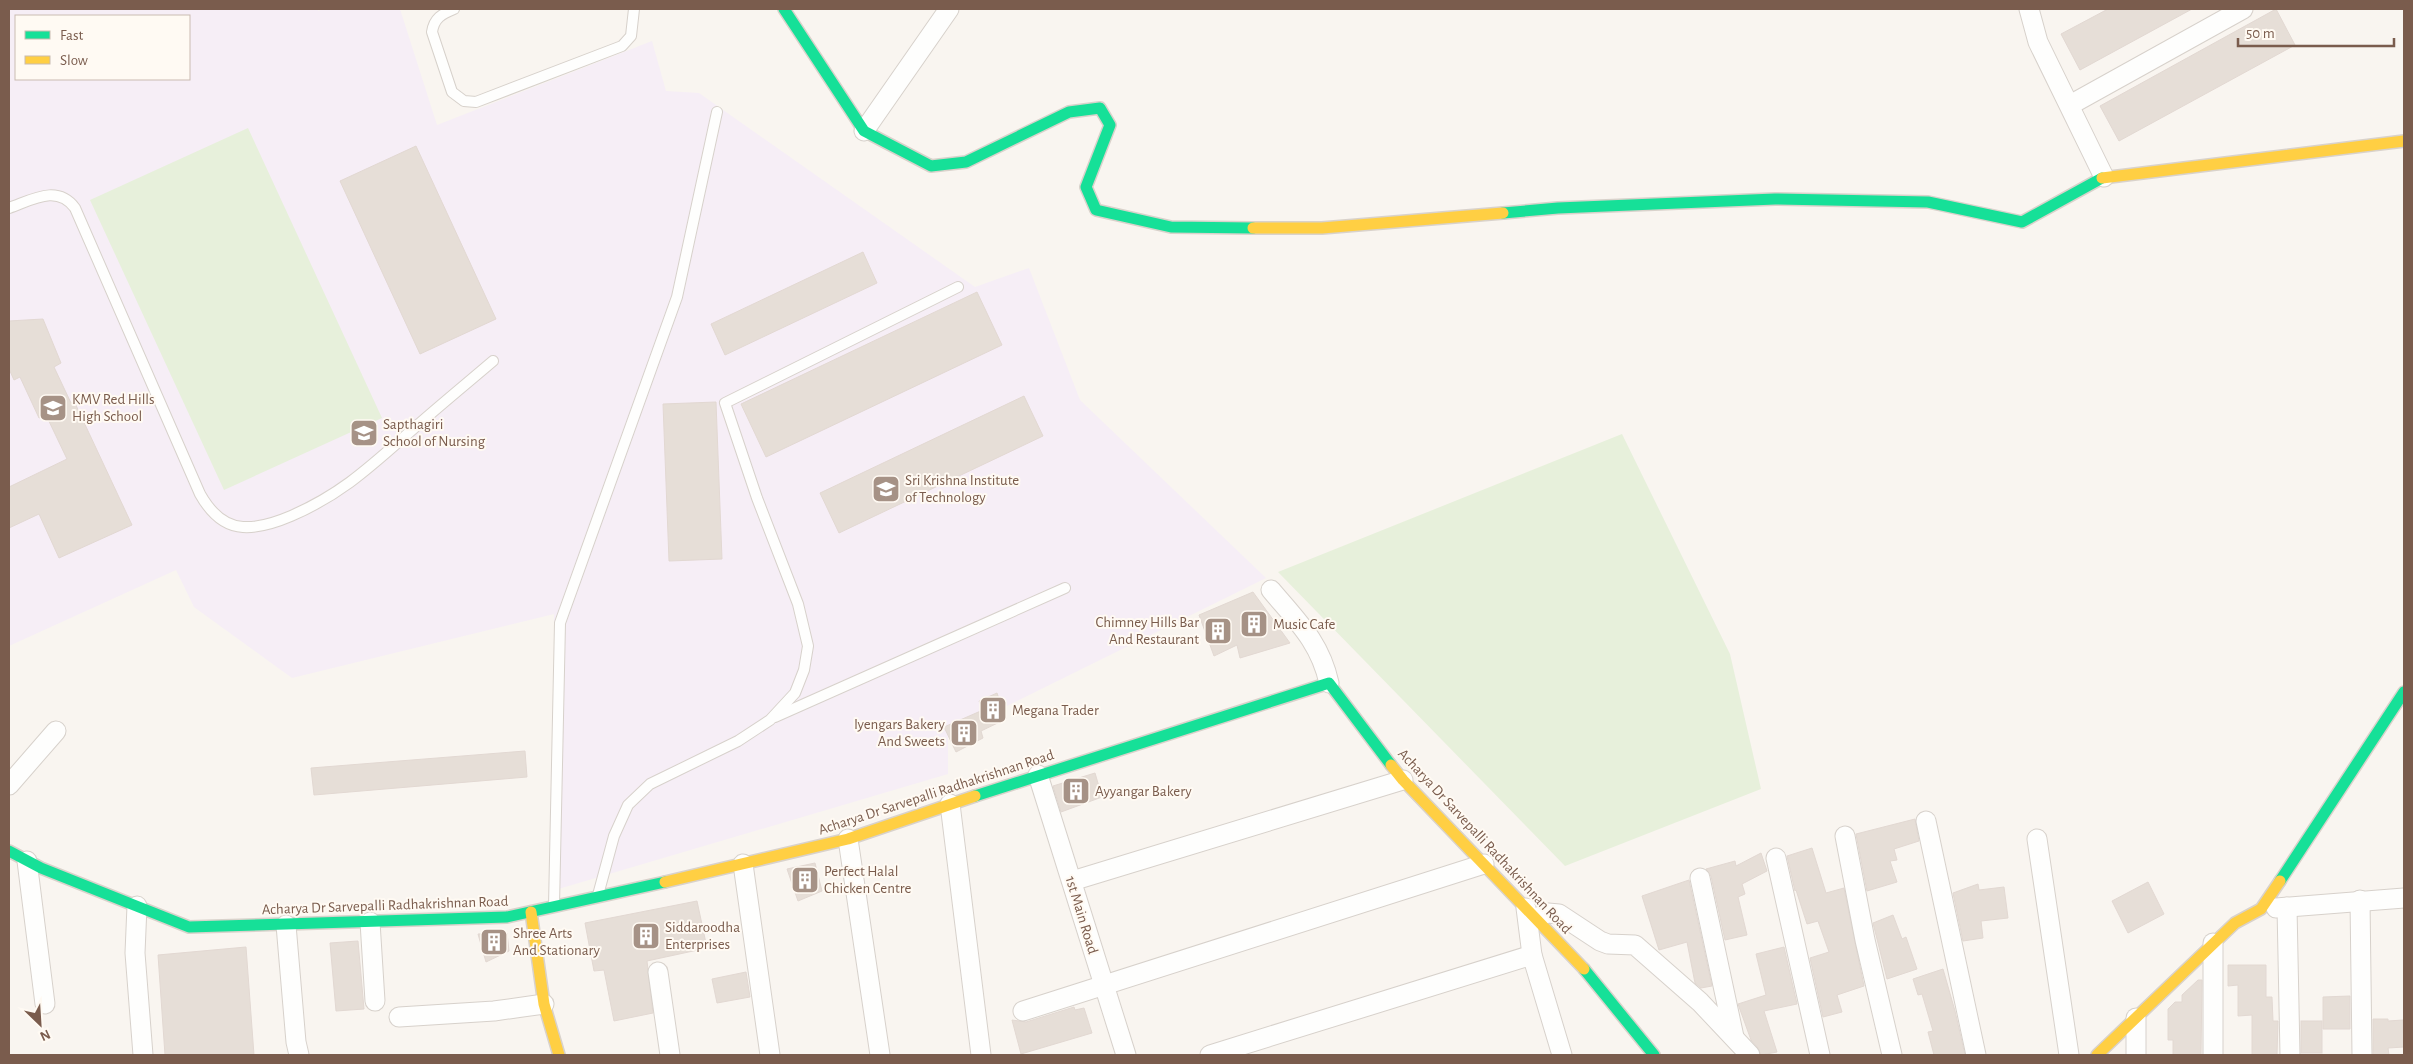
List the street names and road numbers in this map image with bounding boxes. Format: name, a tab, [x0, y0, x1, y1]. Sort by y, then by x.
street label: Acharya Dr Sarvepalli Radhakrishnan Road	[1395, 746, 1574, 937]
street label: Acharya Dr Sarvepalli Radhakrishnan Road	[817, 747, 1056, 838]
street label: 1st Main Road	[1063, 875, 1100, 956]
street label: Acharya Dr Sarvepalli Radhakrishnan Road	[262, 894, 509, 917]

